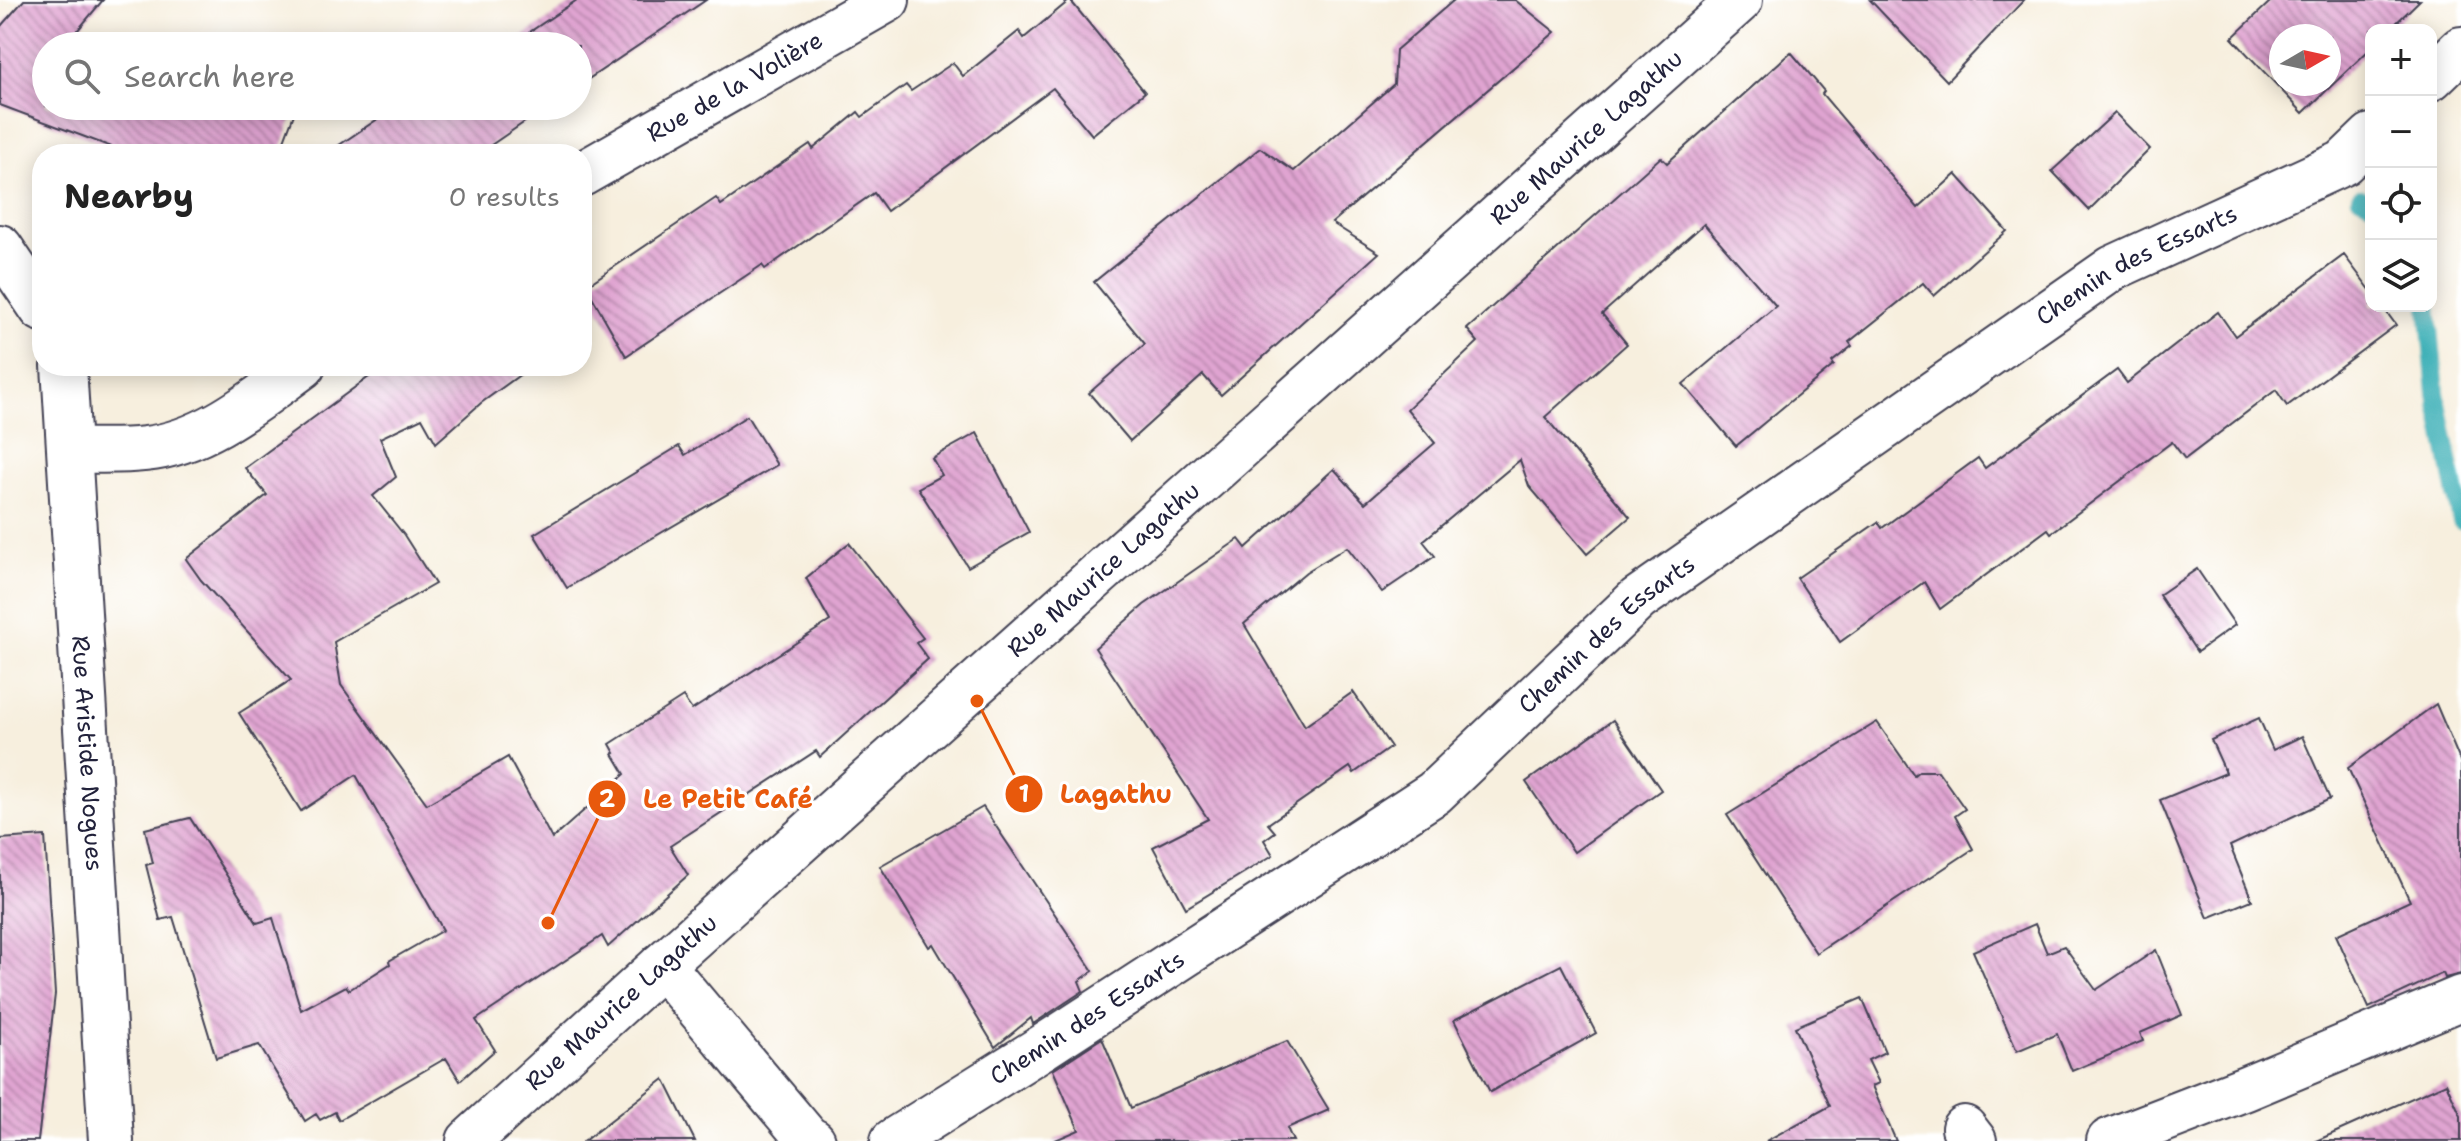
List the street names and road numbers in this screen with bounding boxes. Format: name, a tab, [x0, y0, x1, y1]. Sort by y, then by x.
street label: Rue de la Volière	[641, 24, 829, 150]
street label: Rue Maurice Lagathu	[1483, 43, 1690, 232]
street label: Chemin des Essarts	[2030, 197, 2242, 333]
street label: Rue Maurice Lagathu	[1000, 475, 1207, 664]
street label: Chemin des Essarts	[1511, 548, 1701, 721]
street label: Rue Aristide Nogues	[64, 634, 111, 872]
street label: Rue Maurice Lagathu	[519, 907, 724, 1098]
street label: Chemin des Essarts	[984, 943, 1191, 1092]

